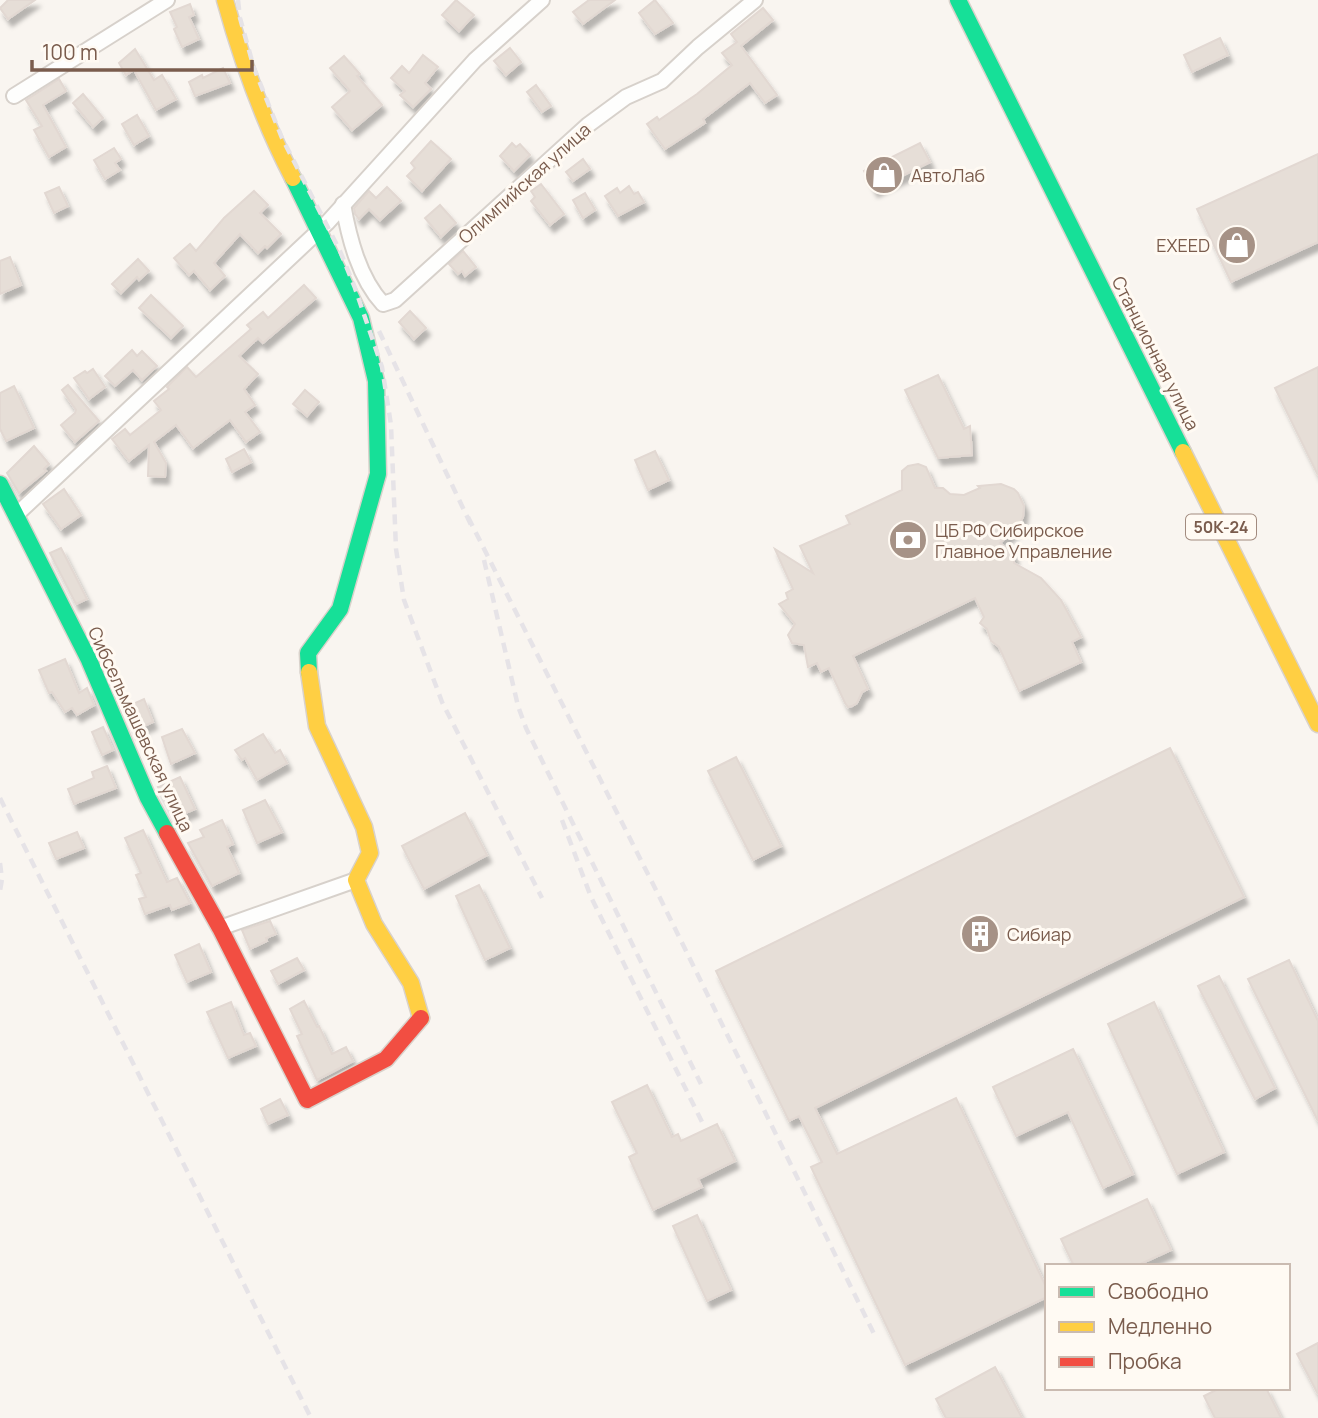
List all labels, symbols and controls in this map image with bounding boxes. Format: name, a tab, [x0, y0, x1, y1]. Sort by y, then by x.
scale bar	[32, 28, 252, 72]
text: 100 m	[42, 38, 98, 66]
street label: Олимпийская улица	[453, 117, 595, 249]
shop icon: АвтоЛаб	[863, 154, 905, 196]
place label: АвтоЛаб	[911, 163, 985, 187]
shop icon: EXEED	[1216, 224, 1258, 266]
place label: EXEED	[1156, 233, 1210, 257]
street label: Станционная улица	[1107, 272, 1205, 434]
road number: 50К-24	[1186, 514, 1256, 540]
place label: ЦБ РФ Сибирское Главное Управление	[935, 518, 1112, 563]
bank icon: ЦБ РФ Сибирское Главное Управление	[887, 519, 929, 561]
street label: Сибсельмашевская улица	[83, 623, 199, 835]
building icon: Сибиар	[959, 913, 1001, 955]
place label: Сибиар	[1007, 922, 1072, 946]
legend	[1045, 1264, 1290, 1390]
text: Свободно	[1108, 1277, 1209, 1305]
text: Медленно	[1108, 1312, 1212, 1340]
text: Пробка	[1108, 1347, 1182, 1375]

